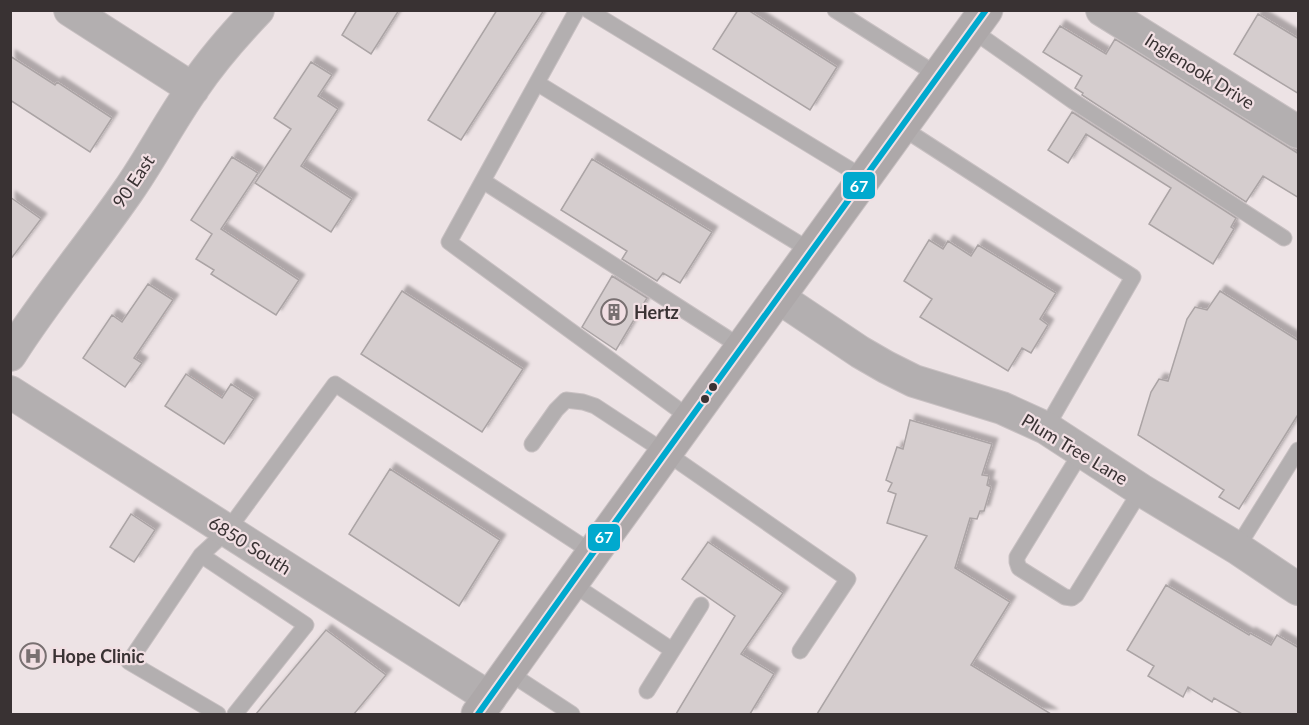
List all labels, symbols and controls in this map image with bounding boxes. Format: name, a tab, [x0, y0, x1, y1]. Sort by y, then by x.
street label: Inglenook Drive	[1141, 29, 1259, 113]
street label: 90 East	[107, 150, 159, 212]
line badge: 67	[842, 171, 876, 200]
text: 67	[850, 176, 868, 195]
building icon: Hertz	[599, 297, 629, 327]
place label: Hertz	[634, 301, 679, 323]
unlabelled marker	[707, 381, 719, 393]
unlabelled marker	[699, 393, 711, 405]
street label: Plum Tree Lane	[1018, 409, 1132, 489]
street label: 6850 South	[205, 511, 295, 579]
line badge: 67	[587, 523, 621, 552]
text: 67	[595, 527, 613, 546]
hospital icon: Hope Clinic	[18, 641, 48, 671]
place label: Hope Clinic	[52, 645, 145, 667]

